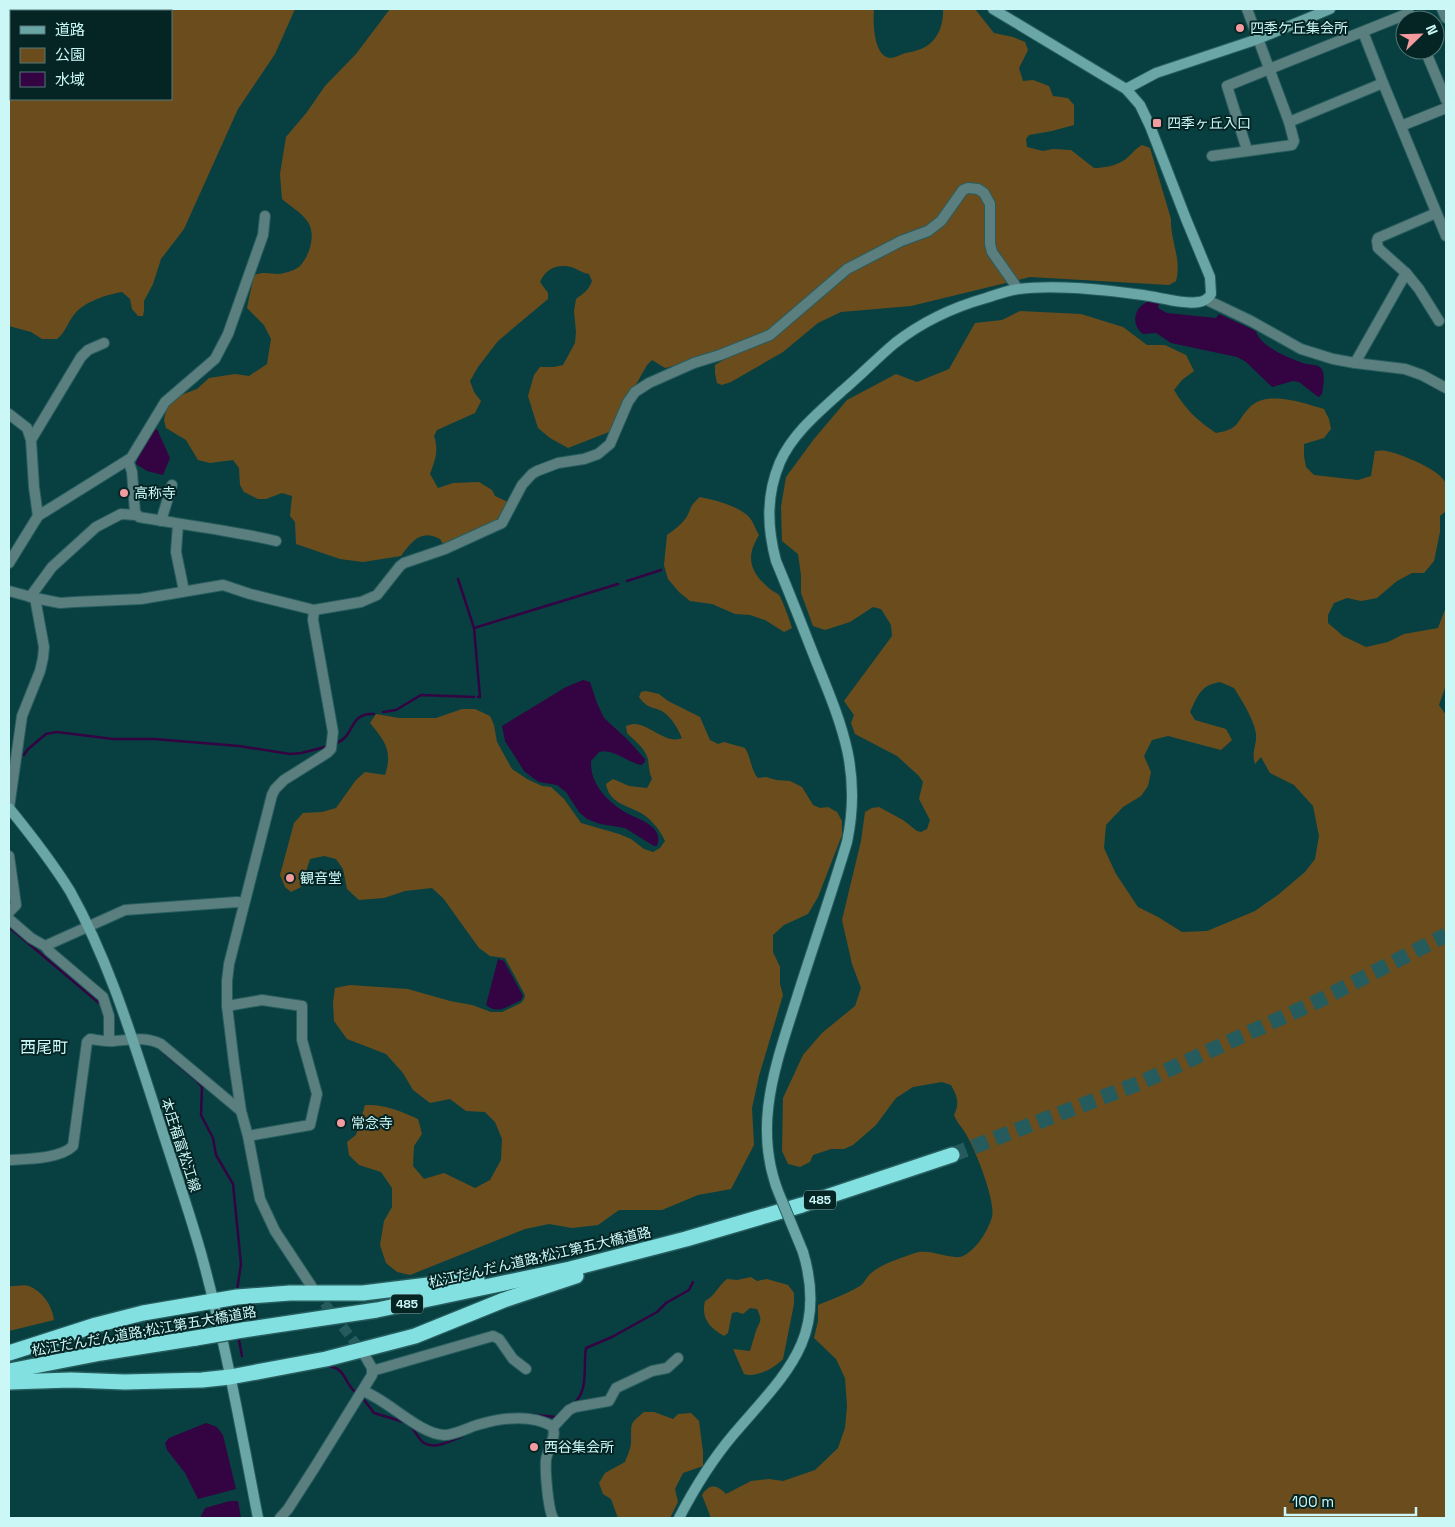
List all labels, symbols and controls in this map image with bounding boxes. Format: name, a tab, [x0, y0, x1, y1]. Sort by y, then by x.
legend	[10, 10, 172, 100]
north arrow	[1395, 10, 1445, 60]
place label: 四季ケ丘集会所	[1250, 19, 1348, 37]
text: 道路	[55, 20, 85, 39]
marker: 四季ケ丘集会所	[1234, 22, 1246, 34]
text: N	[1422, 22, 1442, 38]
text: 公園	[55, 45, 85, 64]
text: 水域	[55, 70, 85, 89]
place label: 四季ヶ丘入口	[1167, 114, 1251, 132]
marker: 四季ヶ丘入口	[1151, 117, 1163, 129]
place label: 高称寺	[134, 484, 176, 502]
marker: 高称寺	[118, 487, 130, 499]
place label: 観音堂	[300, 869, 342, 887]
marker: 観音堂	[284, 872, 296, 884]
district label: 西尾町	[20, 1037, 68, 1058]
street label: 本庄福富松江線	[157, 1096, 205, 1194]
place label: 常念寺	[351, 1114, 393, 1132]
marker: 常念寺	[335, 1117, 347, 1129]
road number: 485	[804, 1190, 836, 1210]
street label: 松江だんだん道路;松江第五大橋道路	[427, 1223, 653, 1291]
road number: 485	[391, 1295, 423, 1314]
street label: 松江だんだん道路;松江第五大橋道路	[30, 1302, 258, 1360]
place label: 西谷集会所	[544, 1438, 614, 1456]
marker: 西谷集会所	[528, 1441, 540, 1453]
scale bar	[1285, 1484, 1416, 1516]
text: 100 m	[1292, 1492, 1334, 1511]

